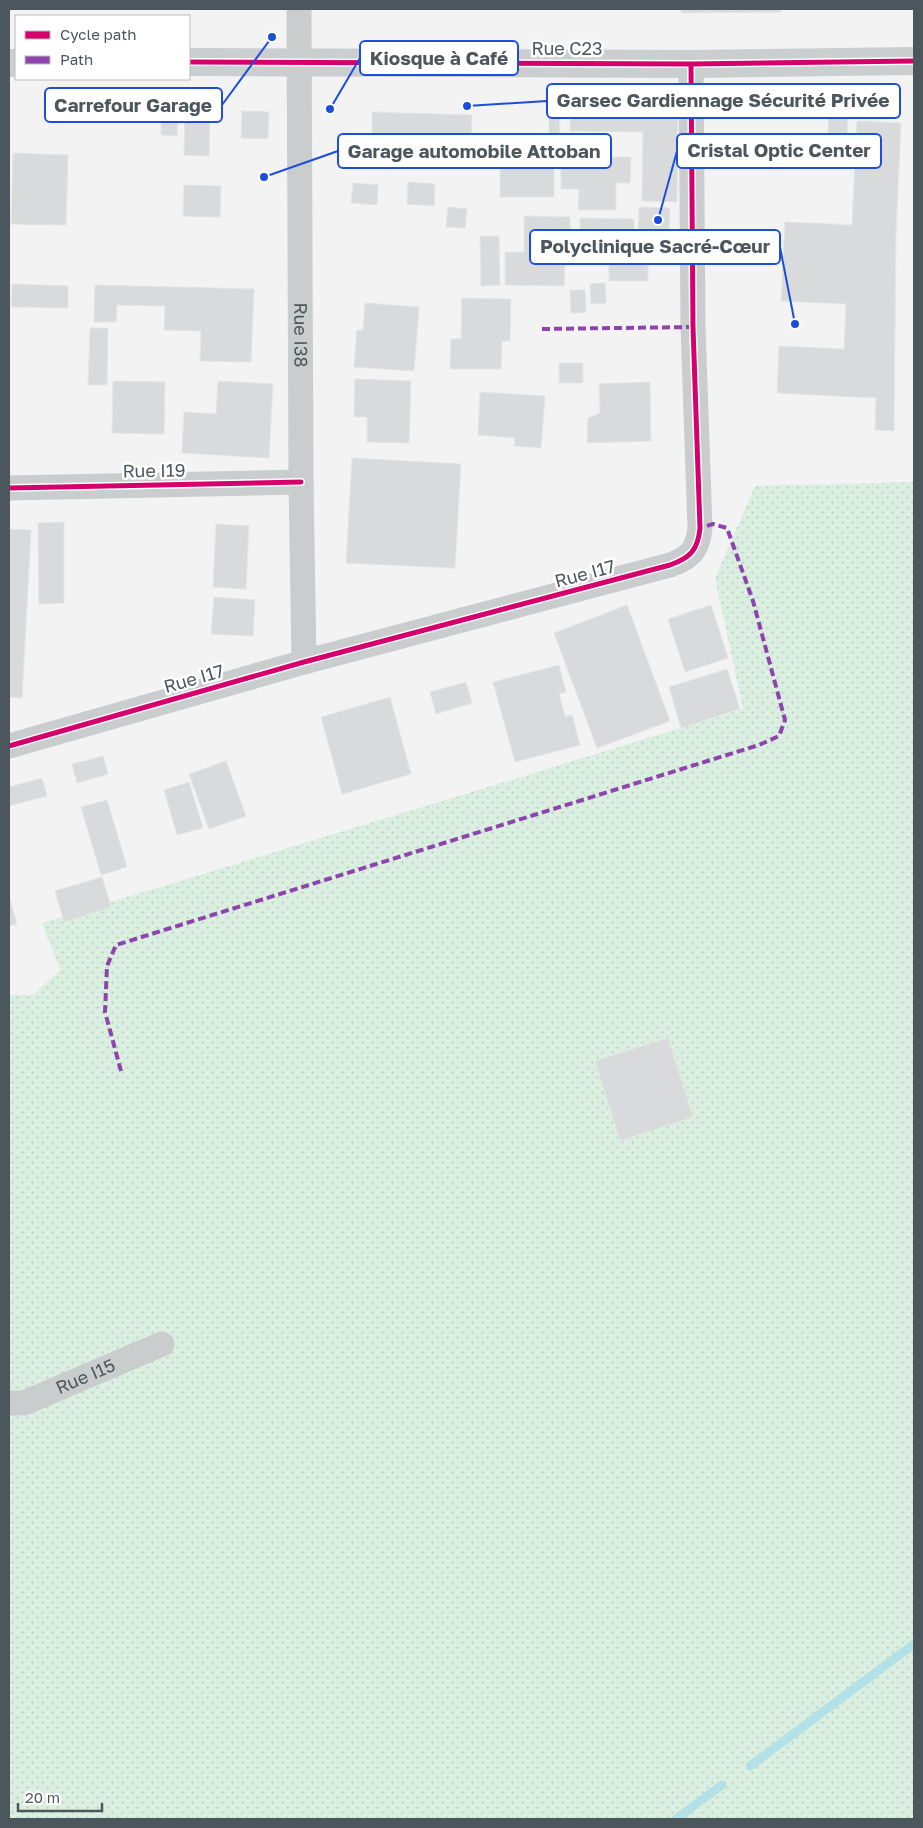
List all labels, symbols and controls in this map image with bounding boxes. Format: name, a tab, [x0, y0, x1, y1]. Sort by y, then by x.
legend	[15, 15, 190, 80]
text: Cycle path	[60, 25, 136, 43]
street label: Rue C23	[532, 37, 602, 59]
callout: Kiosque à Café	[360, 41, 518, 75]
text: Kiosque à Café	[370, 46, 508, 69]
text: Path	[60, 50, 93, 68]
callout: Garsec Gardiennage Sécurité Privée	[547, 84, 900, 118]
callout: Carrefour Garage	[45, 88, 222, 122]
text: Garsec Gardiennage Sécurité Privée	[557, 88, 889, 111]
text: Carrefour Garage	[54, 93, 212, 116]
callout: Garage automobile Attoban	[338, 134, 611, 168]
callout: Cristal Optic Center	[677, 134, 881, 168]
text: Cristal Optic Center	[687, 138, 871, 161]
text: Garage automobile Attoban	[348, 139, 600, 162]
callout: Polyclinique Sacré-Cœur	[530, 230, 780, 264]
text: Polyclinique Sacré-Cœur	[540, 234, 771, 257]
street label: Rue I38	[290, 302, 313, 367]
street label: Rue I19	[122, 458, 186, 482]
street label: Rue I17	[552, 554, 617, 592]
street label: Rue I17	[161, 659, 226, 697]
street label: Rue I15	[52, 1353, 118, 1398]
scale bar	[18, 1780, 101, 1812]
text: 20 m	[25, 1788, 60, 1806]

